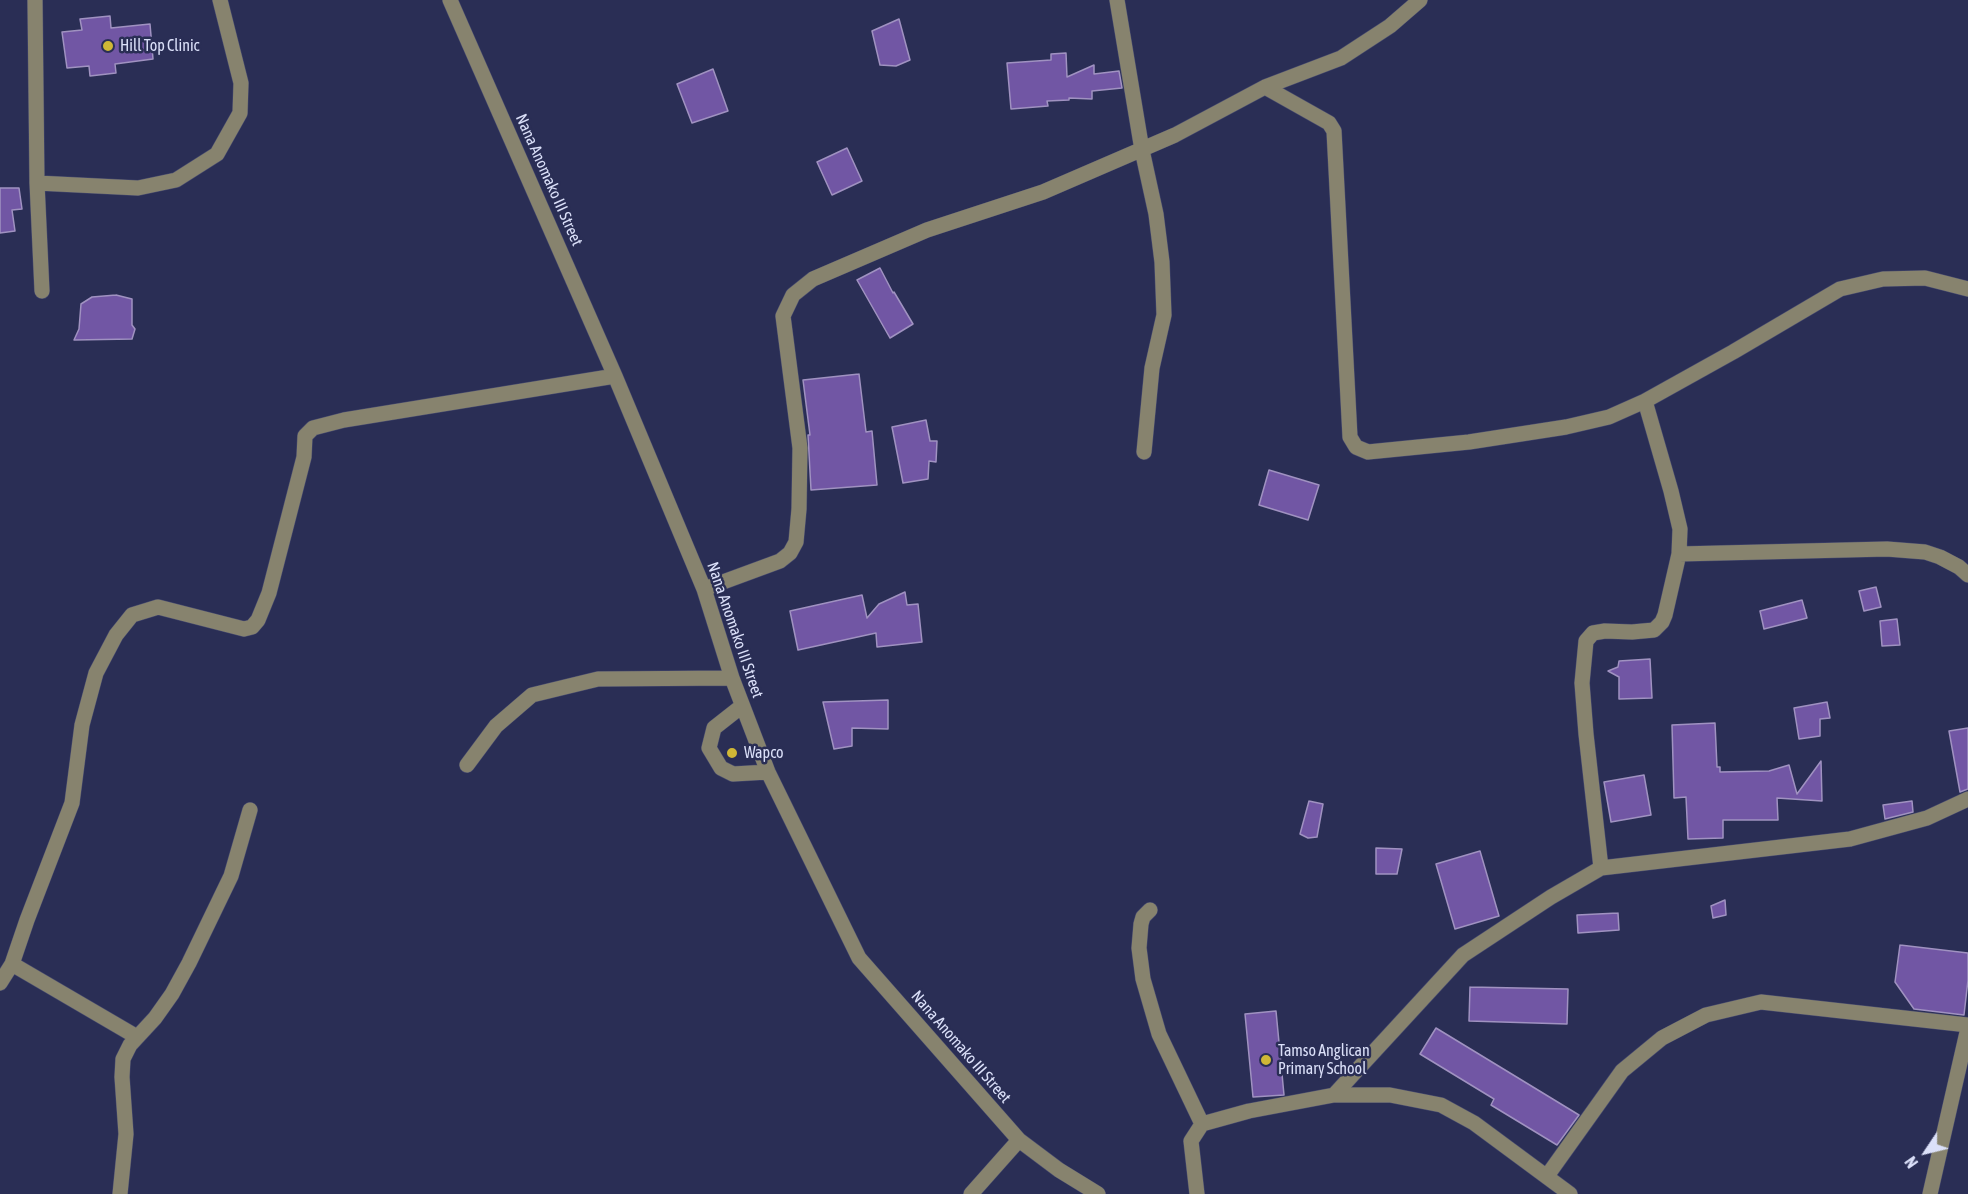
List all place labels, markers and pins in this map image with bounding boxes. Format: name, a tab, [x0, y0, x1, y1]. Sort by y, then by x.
place label: Hill Top Clinic	[120, 36, 199, 56]
marker: Hill Top Clinic	[101, 39, 115, 53]
place label: Wapco	[744, 743, 784, 763]
marker: Wapco	[725, 746, 739, 760]
place label: Tamso Anglican Primary School	[1278, 1041, 1370, 1079]
marker: Tamso Anglican Primary School	[1259, 1053, 1273, 1067]

